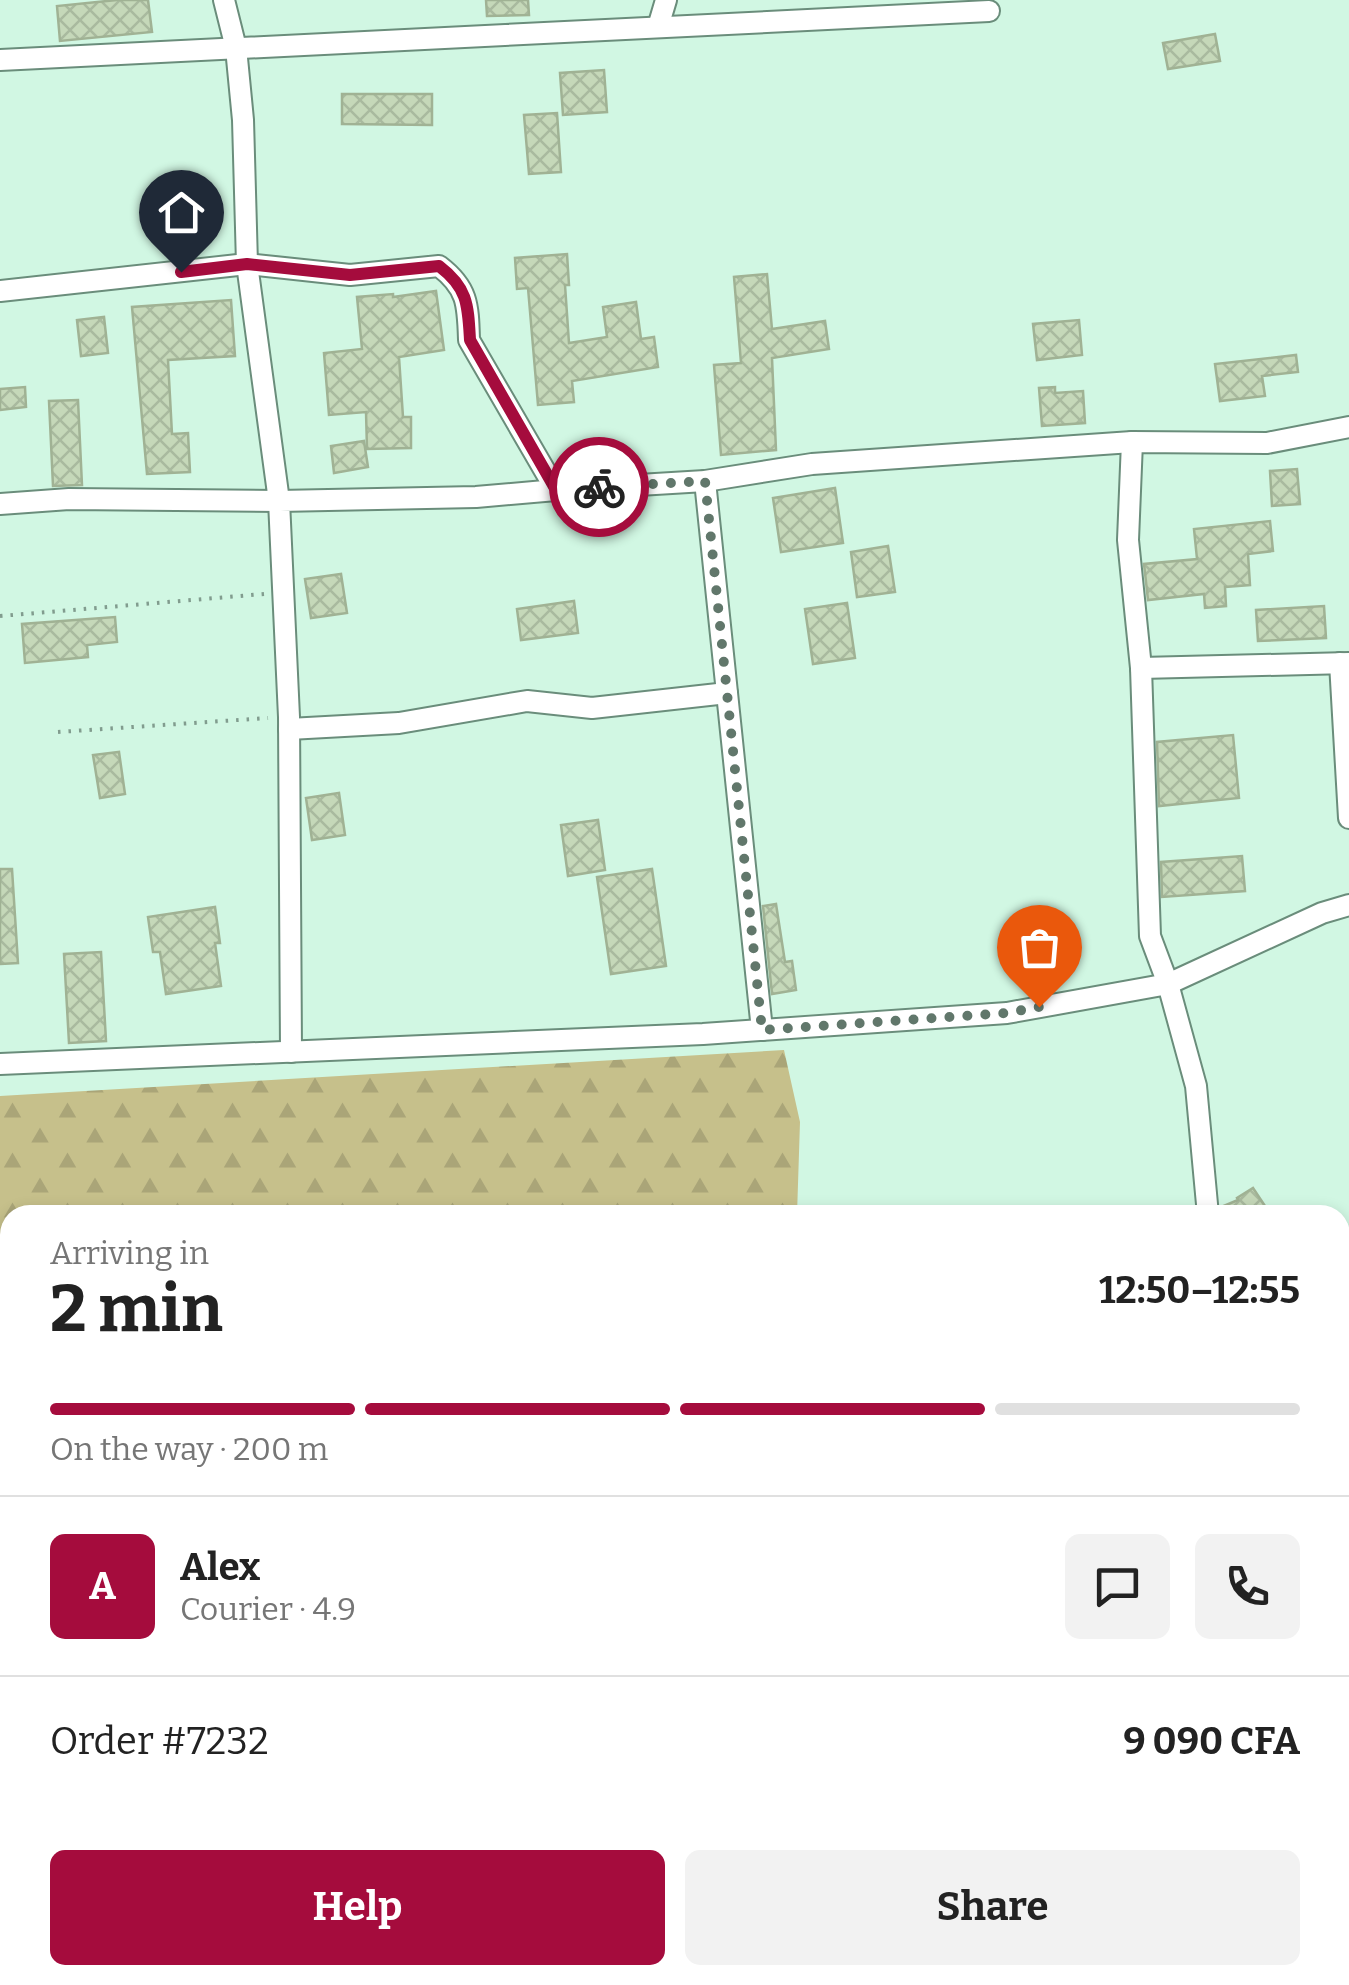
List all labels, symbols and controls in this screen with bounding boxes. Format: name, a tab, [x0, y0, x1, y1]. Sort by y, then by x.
pin	[139, 170, 224, 273]
icon: home	[154, 185, 209, 240]
courier	[549, 437, 649, 537]
icon: bike	[572, 460, 627, 515]
pin	[997, 905, 1082, 1008]
icon: bag	[1012, 920, 1067, 975]
text: Arriving in	[50, 1234, 209, 1272]
text: 12:50–12:55	[1099, 1267, 1300, 1313]
text: 2 min	[50, 1270, 223, 1348]
text: On the way · 200 m	[50, 1430, 328, 1468]
button: chat	[1065, 1534, 1170, 1639]
button: phone	[1195, 1534, 1300, 1639]
text: Alex	[180, 1544, 260, 1590]
text: A	[89, 1563, 116, 1609]
text: Courier · 4.9	[180, 1590, 356, 1628]
text: Order #7232	[50, 1718, 269, 1764]
text: 9 090 CFA	[1123, 1718, 1300, 1764]
button: Help	[50, 1850, 665, 1965]
button: Share	[685, 1850, 1300, 1965]

